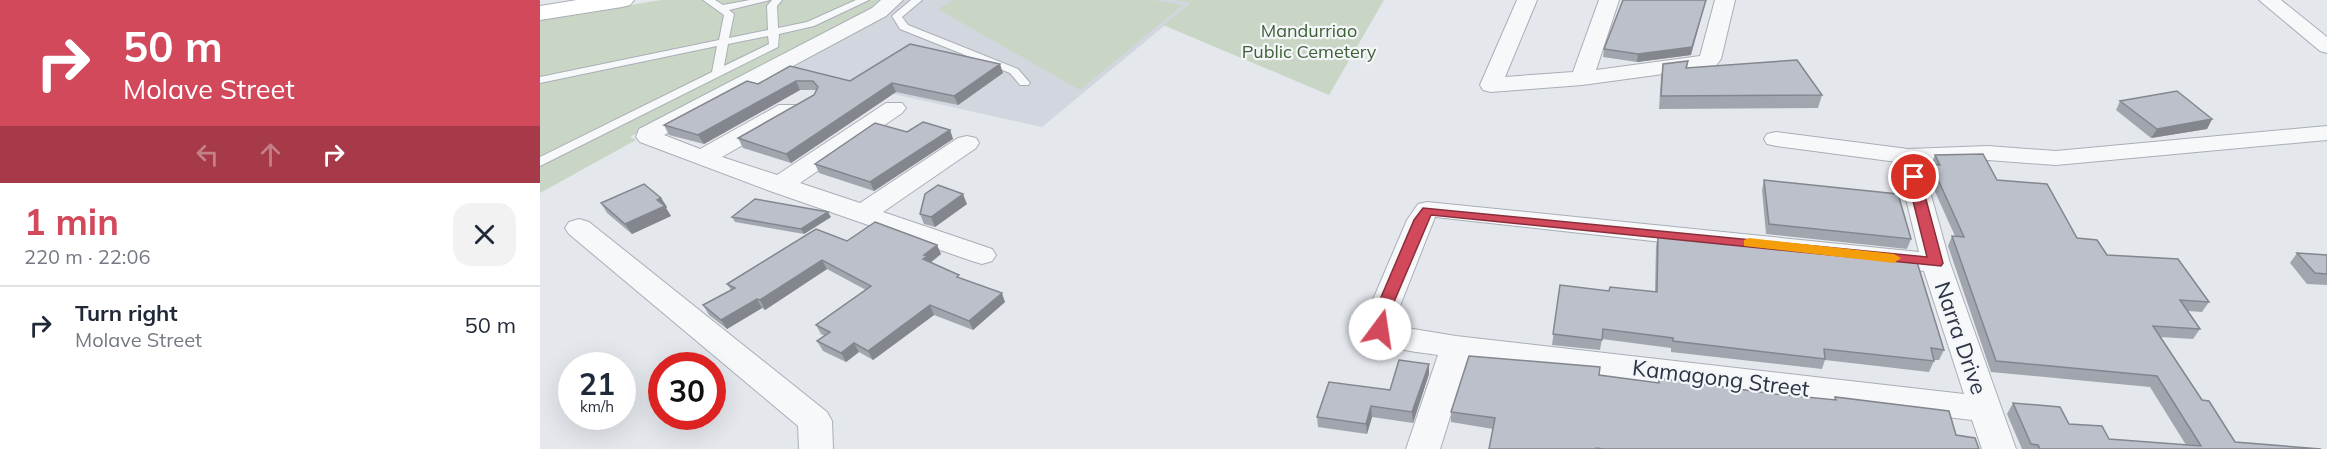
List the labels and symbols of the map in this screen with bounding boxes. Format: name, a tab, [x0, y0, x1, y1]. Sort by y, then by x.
park label: Mandurriao Public Cemetery	[1242, 19, 1377, 63]
pin	[1888, 151, 1939, 202]
street label: Narra Drive	[1929, 278, 1993, 398]
position arrow	[1348, 297, 1412, 361]
speed limit sign: 30	[648, 352, 726, 430]
street label: Kamagong Street	[1631, 353, 1811, 403]

